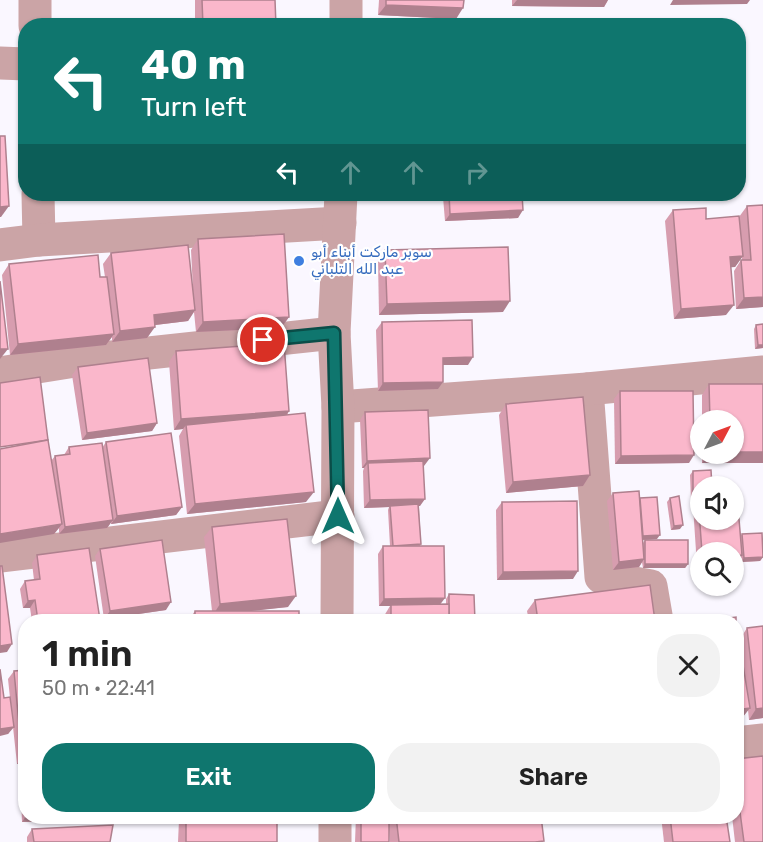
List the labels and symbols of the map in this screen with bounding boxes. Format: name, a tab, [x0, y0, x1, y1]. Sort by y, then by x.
place label: سوبر ماركت أبناء أبو عبد الله التلباني	[311, 243, 432, 281]
marker: سوبر ماركت أبناء أبو عبد الله التلباني	[292, 254, 306, 268]
pin	[237, 314, 288, 365]
north arrow	[690, 410, 744, 464]
position arrow	[306, 484, 370, 548]

